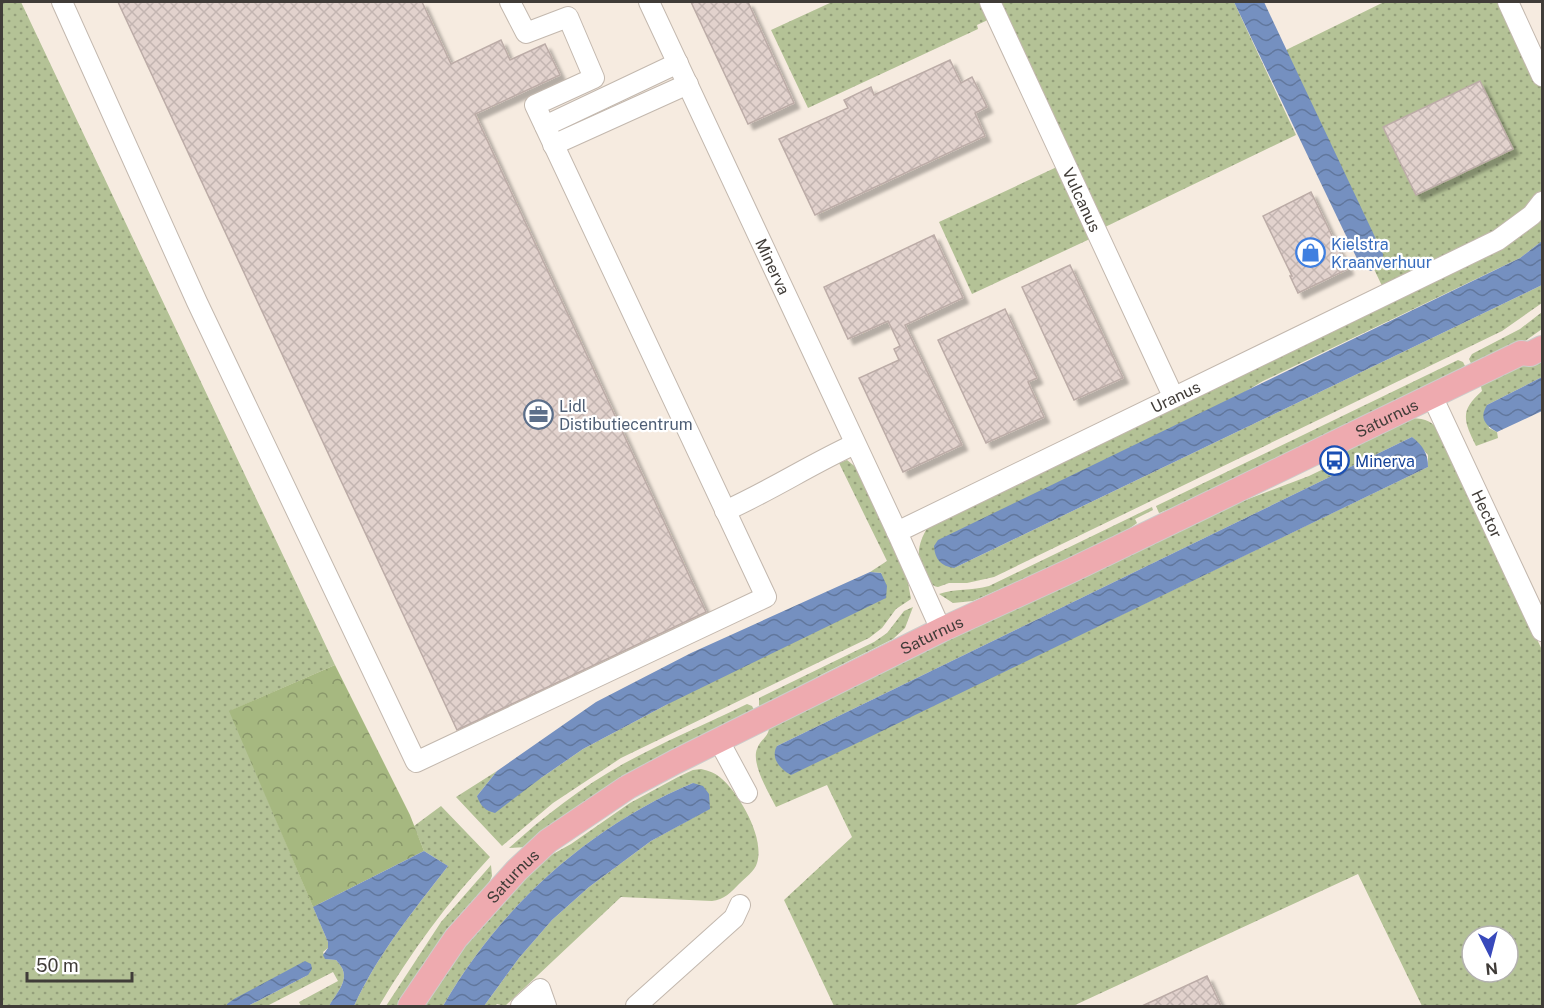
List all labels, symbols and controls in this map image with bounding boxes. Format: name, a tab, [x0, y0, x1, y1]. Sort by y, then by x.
street label: Vulcanus	[1059, 165, 1105, 235]
street label: Minerva	[751, 235, 794, 298]
place label: Kielstra Kraanverhuur	[1331, 235, 1432, 272]
shop icon: Kielstra Kraanverhuur	[1294, 237, 1326, 269]
street label: Uranus	[1148, 377, 1203, 417]
street label: Saturnus	[1352, 395, 1421, 441]
place label: Lidl Distibutiecentrum	[559, 397, 693, 434]
office icon: Lidl Distibutiecentrum	[522, 399, 554, 431]
bus stop icon: Minerva	[1318, 445, 1350, 477]
place label: Minerva	[1355, 452, 1415, 471]
street label: Hector	[1468, 487, 1507, 541]
street label: Saturnus	[897, 612, 966, 658]
street label: Saturnus	[482, 845, 543, 907]
north arrow	[1460, 924, 1520, 984]
scale bar	[27, 945, 132, 983]
text: 50 m	[36, 955, 79, 976]
text: N	[1484, 958, 1499, 979]

